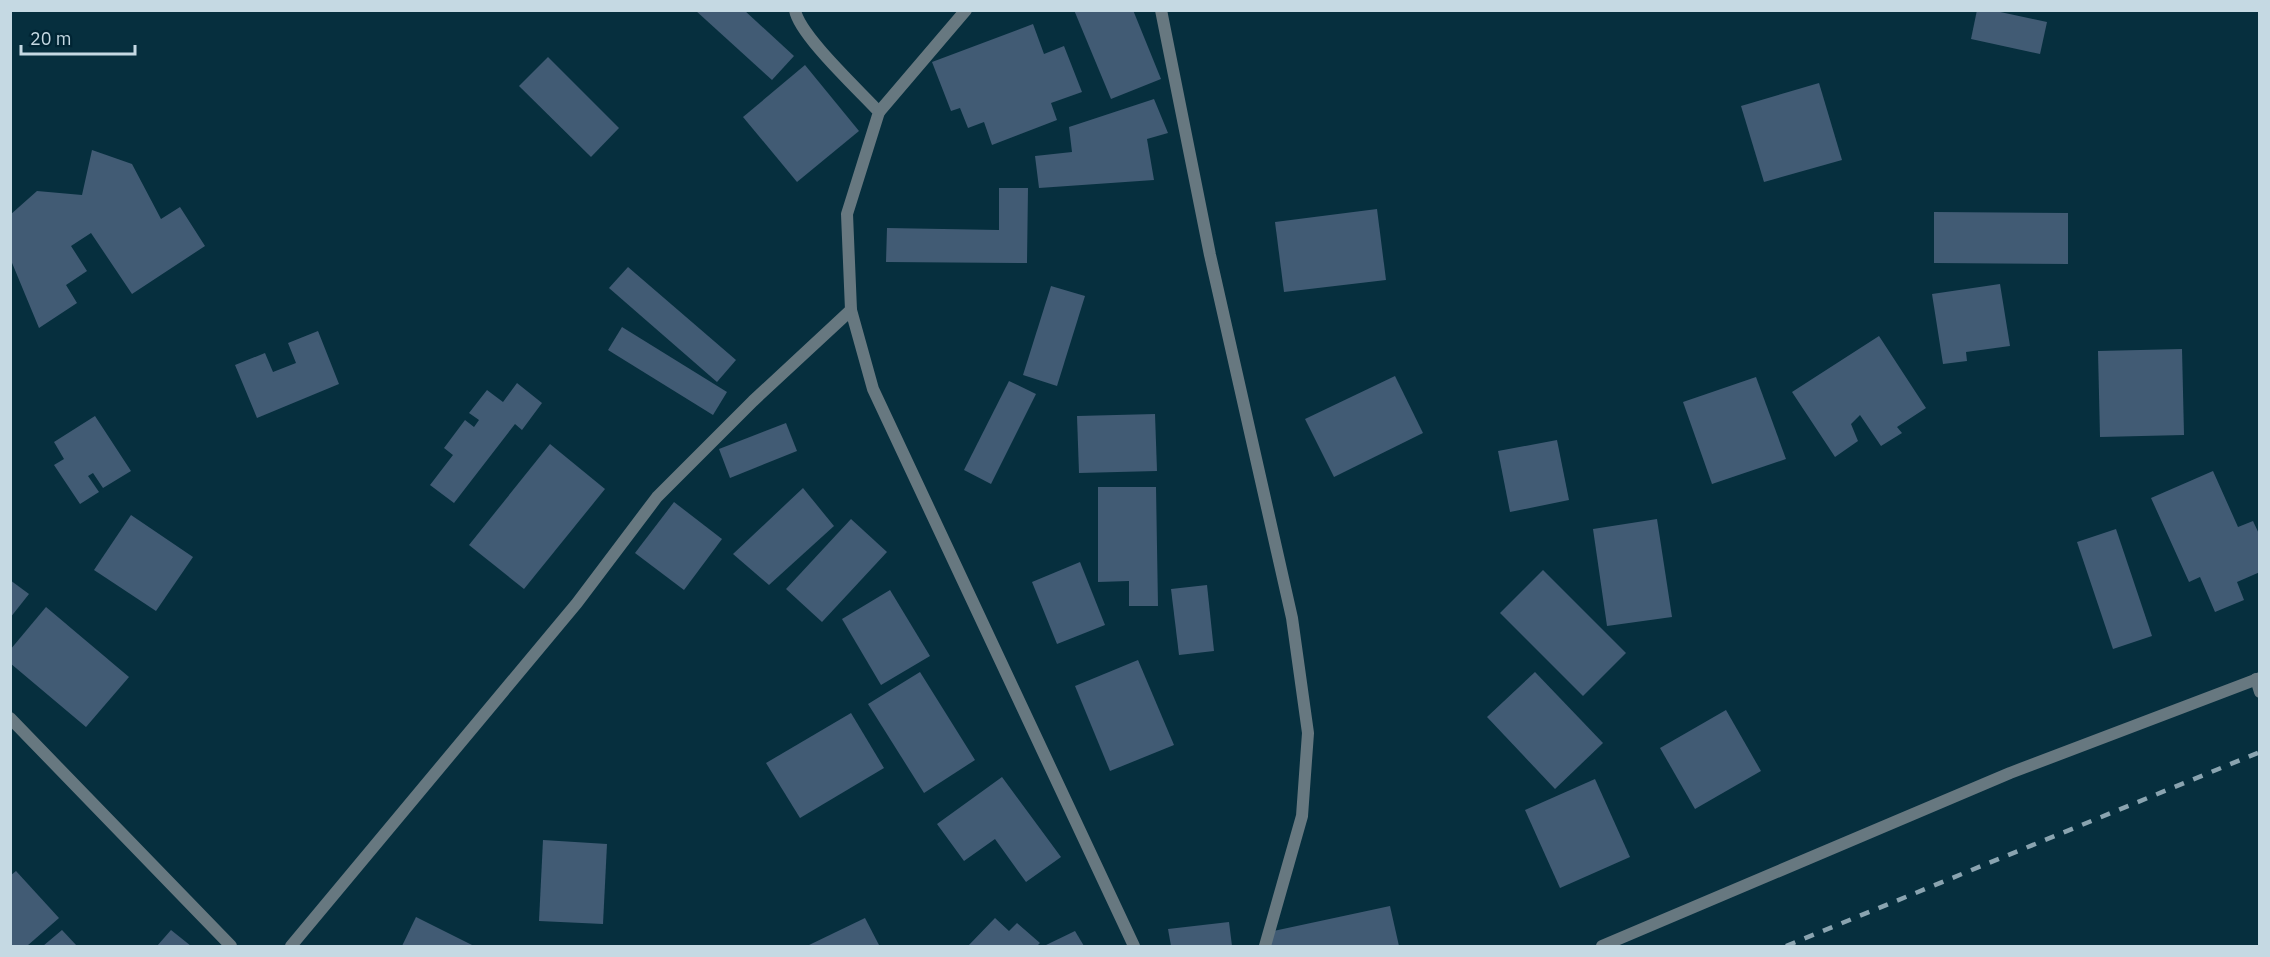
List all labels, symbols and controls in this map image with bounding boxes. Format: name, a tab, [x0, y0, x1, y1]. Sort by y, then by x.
scale bar	[21, 18, 135, 56]
text: 20 m	[30, 27, 72, 50]

